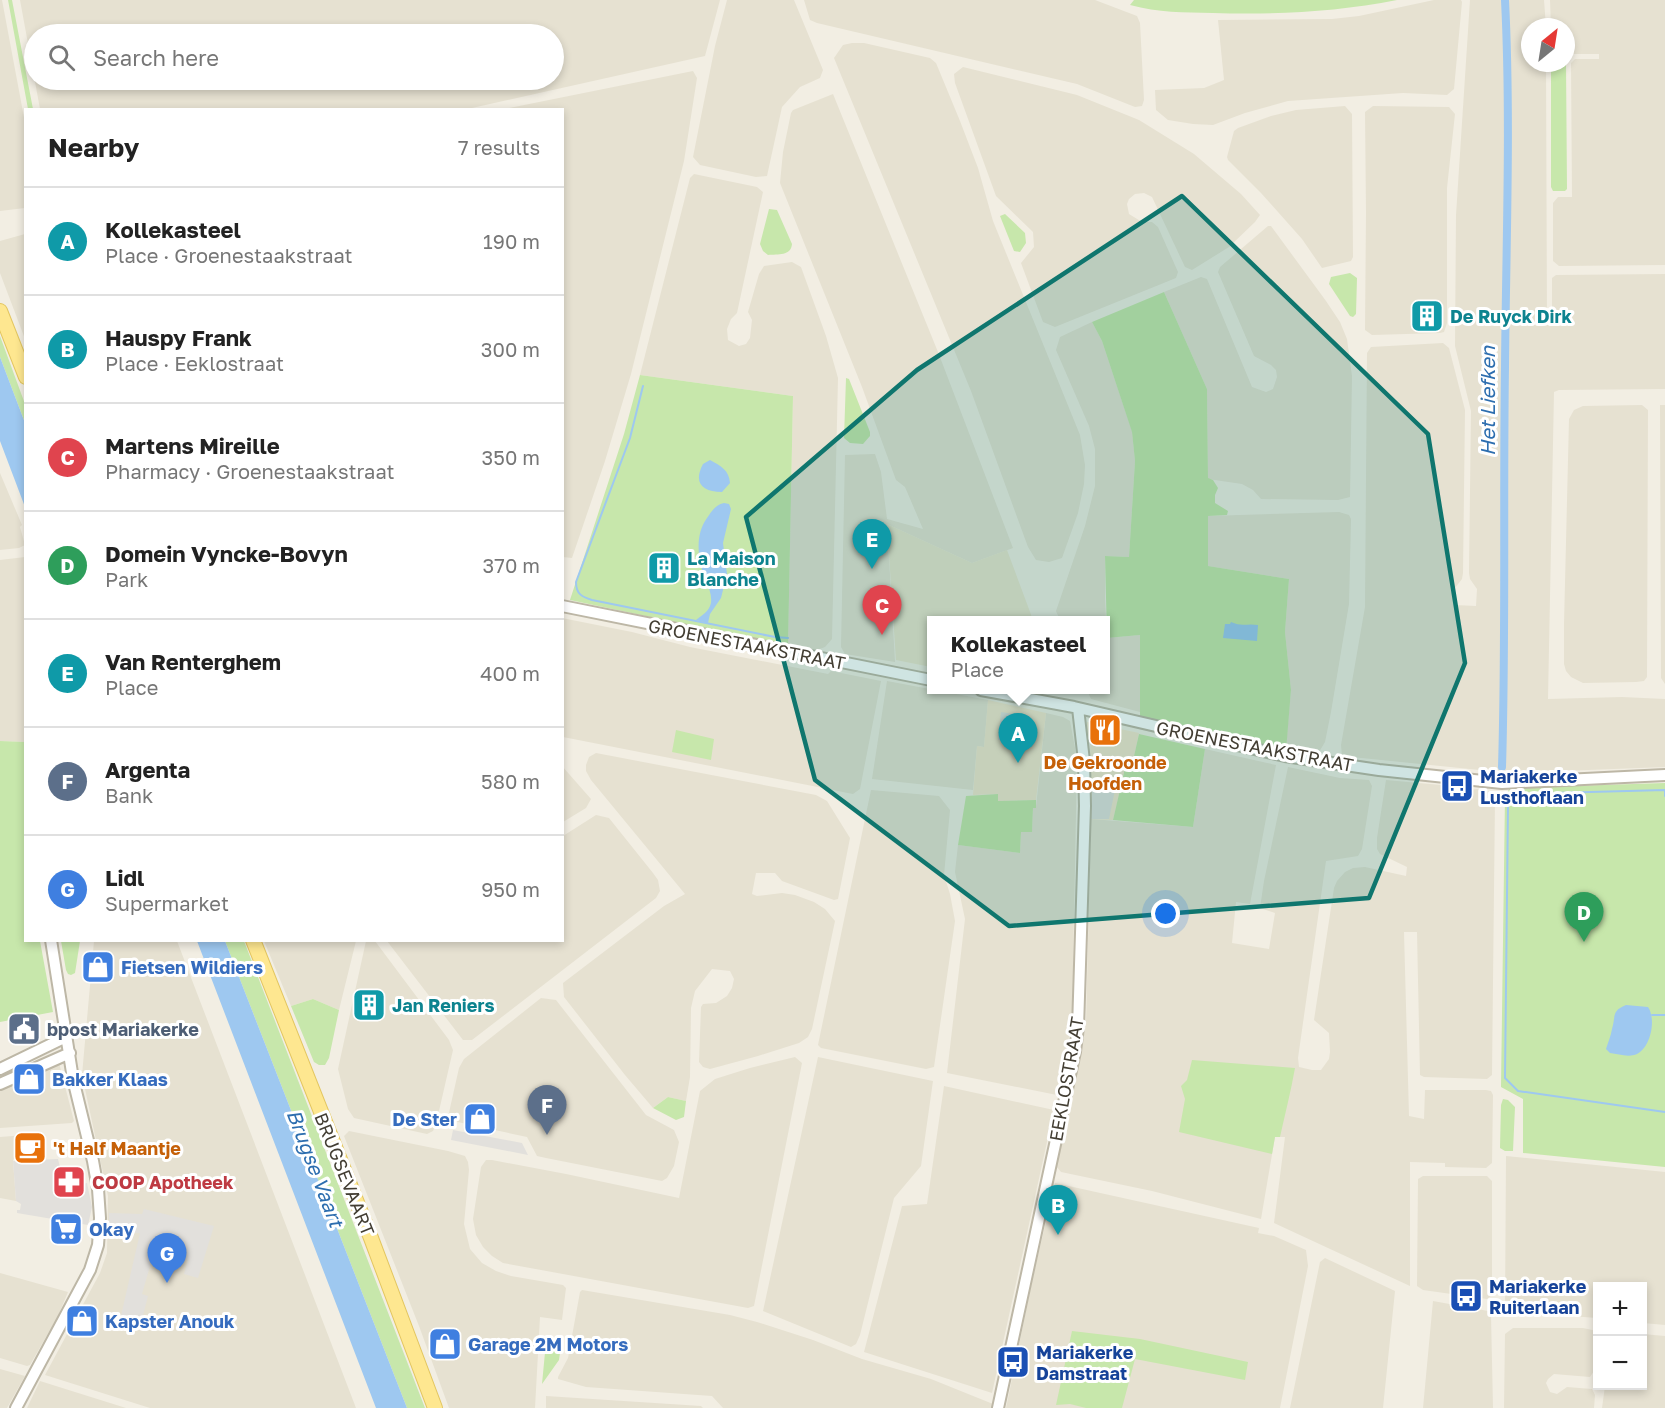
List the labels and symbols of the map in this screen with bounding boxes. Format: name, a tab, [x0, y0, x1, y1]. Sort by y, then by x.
north arrow	[1521, 18, 1575, 72]
building icon: De Ruyck Dirk	[1409, 298, 1445, 334]
place label: De Ruyck Dirk	[1450, 305, 1572, 327]
water label: Het Liefken	[1475, 345, 1499, 456]
pin: E	[852, 520, 892, 569]
place label: La Maison Blanche	[687, 547, 776, 590]
building icon: La Maison Blanche	[646, 550, 682, 586]
pin: C	[862, 586, 902, 635]
street label: GROENESTAAKSTRAAT	[647, 614, 847, 674]
restaurant icon: De Gekroonde Hoofden	[1087, 712, 1123, 748]
pin: A	[998, 714, 1038, 763]
street label: GROENESTAAKSTRAAT	[1155, 716, 1355, 776]
place label: De Gekroonde Hoofden	[1043, 751, 1167, 794]
place label: Mariakerke Lusthoflaan	[1480, 765, 1584, 808]
bus stop icon: Mariakerke Lusthoflaan	[1439, 768, 1475, 804]
pin: D	[1564, 892, 1604, 942]
your location	[1151, 899, 1180, 928]
shop icon: Fietsen Wildiers	[80, 949, 116, 985]
place label: Fietsen Wildiers	[121, 956, 263, 978]
building icon: Jan Reniers	[351, 987, 387, 1023]
place label: Jan Reniers	[392, 994, 495, 1016]
public building icon: bpost Mariakerke	[6, 1011, 42, 1047]
street label: EEKLOSTRAAT	[1044, 1015, 1088, 1143]
place label: bpost Mariakerke	[47, 1018, 199, 1040]
shop icon: Bakker Klaas	[11, 1061, 47, 1097]
place label: Bakker Klaas	[52, 1068, 168, 1090]
pin: F	[528, 1086, 566, 1135]
shop icon: De Ster	[462, 1101, 498, 1137]
water label: Brugse Vaart	[282, 1106, 350, 1232]
place label: De Ster	[392, 1108, 457, 1130]
street label: BRUGSEVAART	[310, 1109, 380, 1239]
cafe icon: 't Half Maantje	[12, 1130, 48, 1166]
place label: 't Half Maantje	[53, 1137, 181, 1159]
pharmacy icon: COOP Apotheek	[51, 1164, 87, 1200]
place label: COOP Apotheek	[92, 1171, 234, 1193]
pin: B	[1038, 1186, 1078, 1235]
supermarket icon: Okay	[48, 1211, 84, 1247]
place label: Okay	[89, 1218, 134, 1240]
pin: G	[148, 1234, 186, 1283]
place label: Mariakerke Ruiterlaan	[1489, 1275, 1587, 1318]
bus stop icon: Mariakerke Ruiterlaan	[1448, 1278, 1484, 1314]
shop icon: Kapster Anouk	[64, 1303, 100, 1339]
place label: Kapster Anouk	[105, 1310, 235, 1332]
shop icon: Garage 2M Motors	[427, 1326, 463, 1362]
place label: Garage 2M Motors	[468, 1333, 628, 1355]
place label: Mariakerke Damstraat	[1036, 1341, 1134, 1384]
bus stop icon: Mariakerke Damstraat	[995, 1344, 1031, 1380]

